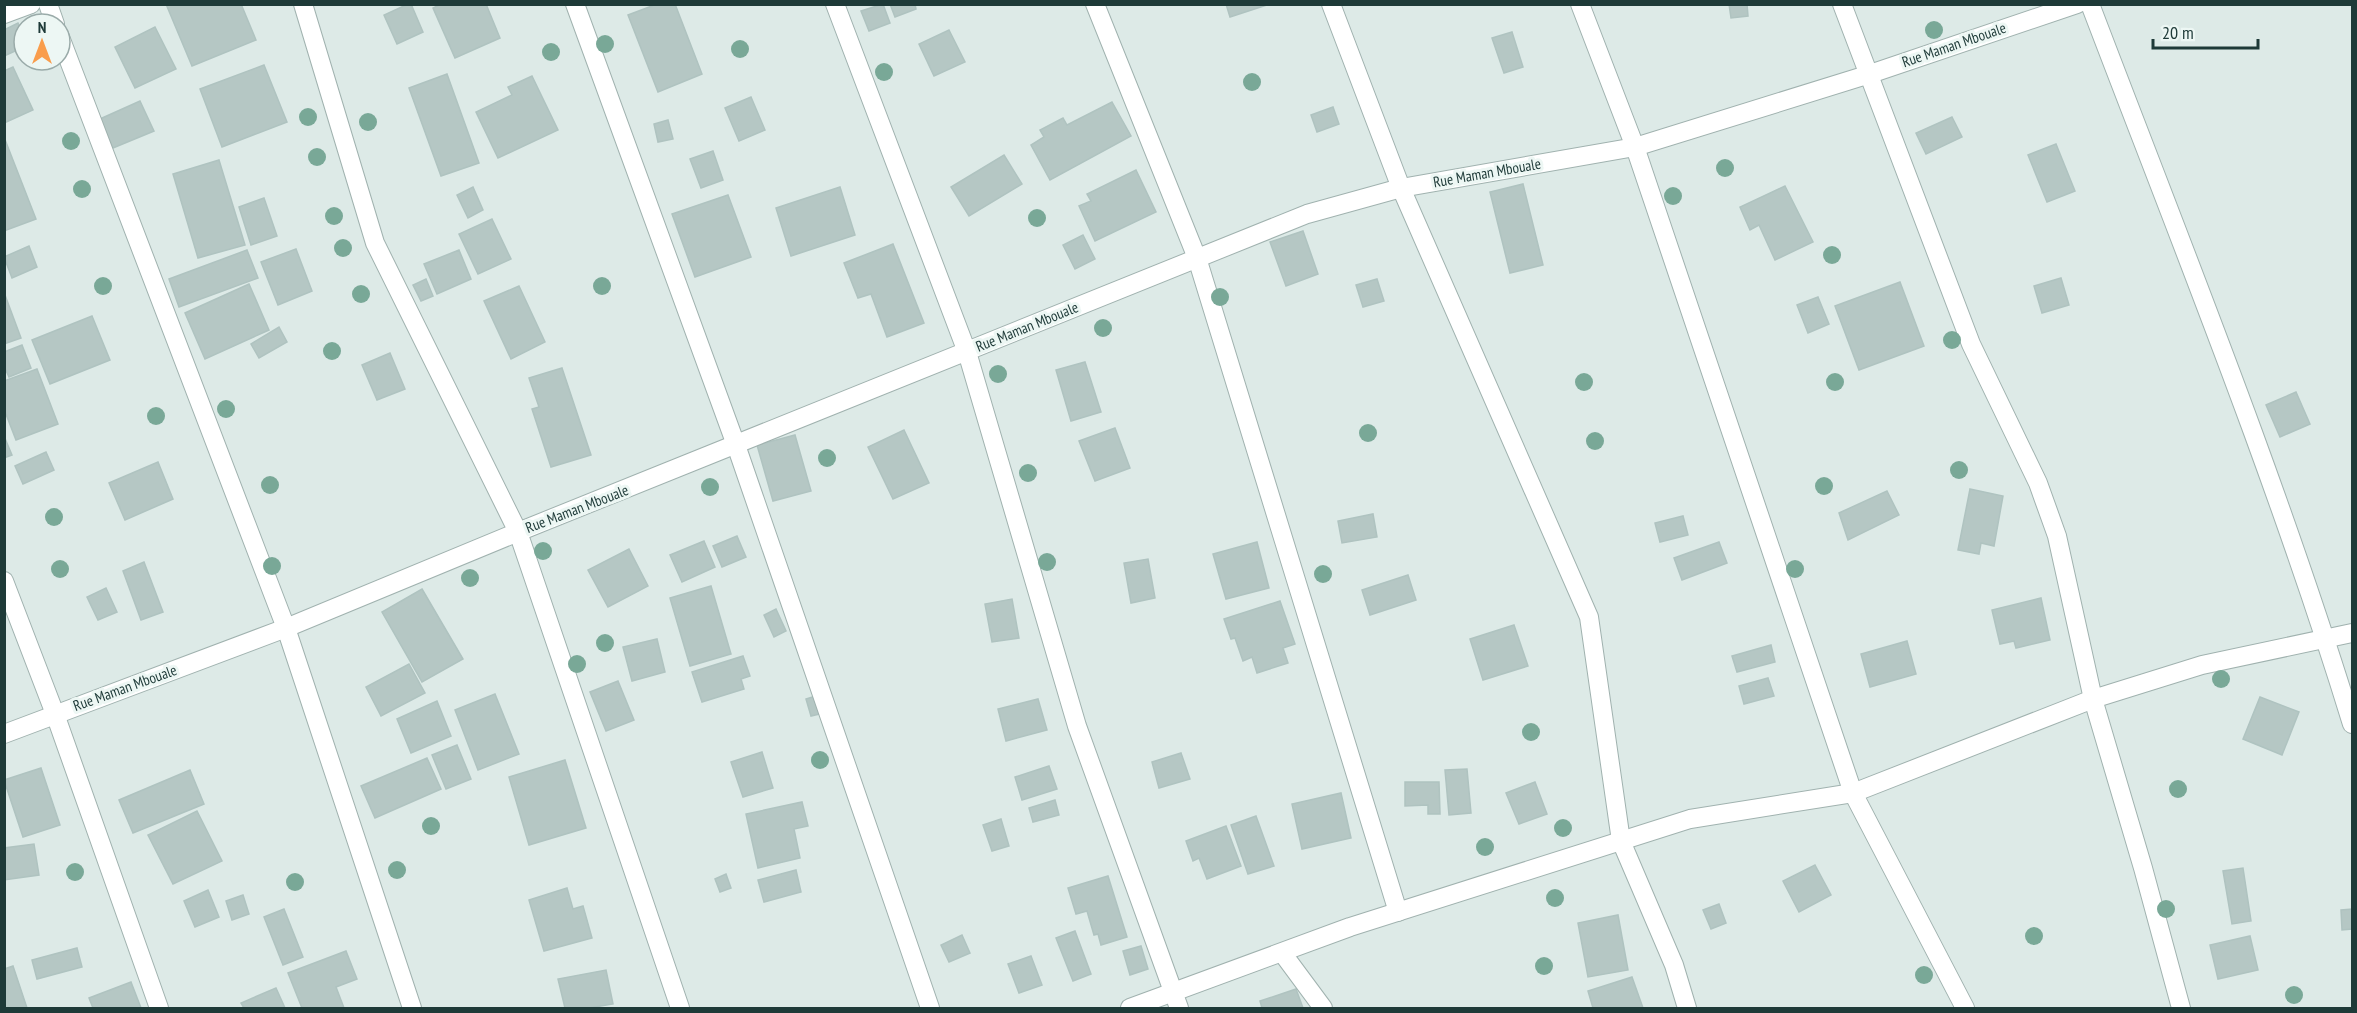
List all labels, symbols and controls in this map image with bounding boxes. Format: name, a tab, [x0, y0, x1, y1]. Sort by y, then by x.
north arrow	[12, 12, 72, 72]
scale bar	[2153, 12, 2258, 50]
text: N	[38, 17, 46, 37]
street label: Rue Maman Mbouale	[1899, 18, 2008, 71]
text: 20 m	[2162, 21, 2194, 44]
street label: Rue Maman Mbouale	[1432, 154, 1542, 191]
street label: Rue Maman Mbouale	[973, 297, 1081, 356]
street label: Rue Maman Mbouale	[523, 480, 631, 537]
street label: Rue Maman Mbouale	[70, 660, 179, 715]

